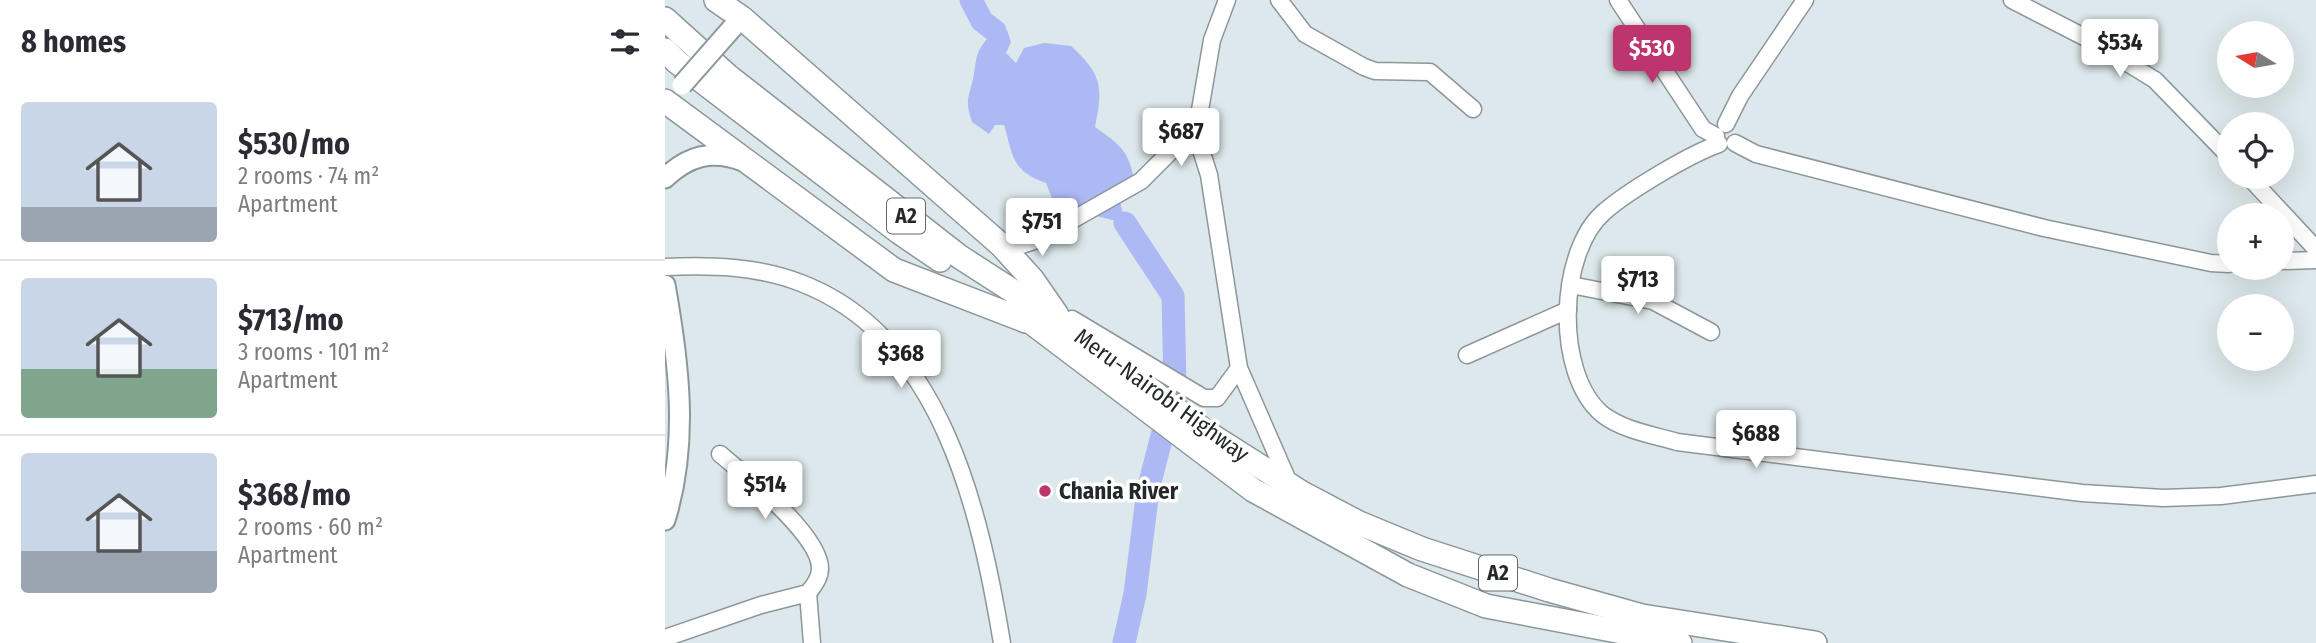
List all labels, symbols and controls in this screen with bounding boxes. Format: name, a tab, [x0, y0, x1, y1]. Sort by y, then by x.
pin: $534	[2079, 20, 2161, 79]
north arrow	[2217, 21, 2294, 98]
map controls	[2217, 21, 2294, 371]
icon: filters	[606, 23, 644, 61]
text: 8 homes	[21, 24, 126, 60]
pin: $530	[1611, 25, 1693, 85]
text: $534	[2097, 28, 2143, 56]
text: $530	[1629, 34, 1675, 62]
pin: $687	[1140, 108, 1222, 168]
button: locate	[2217, 112, 2294, 189]
text: $687	[1158, 117, 1204, 145]
text: $530/mo	[238, 126, 350, 162]
icon: home	[77, 130, 161, 214]
text: 2 rooms · 74 m²	[238, 162, 379, 190]
text: Apartment	[238, 190, 338, 218]
road number: A2	[887, 198, 925, 234]
pin: $751	[1001, 198, 1083, 258]
button: +	[2217, 203, 2294, 280]
text: $751	[1022, 207, 1062, 235]
pin: $713	[1597, 256, 1679, 316]
text: $713	[1617, 265, 1659, 293]
button: −	[2217, 294, 2294, 371]
text: $713/mo	[238, 302, 343, 338]
icon: home	[77, 306, 161, 390]
street label: Meru-Nairobi Highway	[1069, 322, 1255, 468]
pin: $368	[860, 330, 942, 390]
text: 3 rooms · 101 m²	[238, 338, 389, 366]
text: $368	[878, 339, 924, 367]
text: Apartment	[238, 366, 338, 394]
pin: $688	[1715, 410, 1797, 470]
text: $688	[1732, 419, 1780, 447]
pin: $514	[724, 462, 806, 521]
text: $514	[743, 470, 787, 498]
text: $368/mo	[238, 477, 351, 513]
place label: Chania River	[1059, 477, 1179, 505]
icon: home	[77, 481, 161, 565]
marker: Chania River	[1037, 483, 1053, 499]
text: 2 rooms · 60 m²	[238, 513, 383, 541]
text: Apartment	[238, 541, 338, 569]
road number: A2	[1479, 556, 1517, 590]

